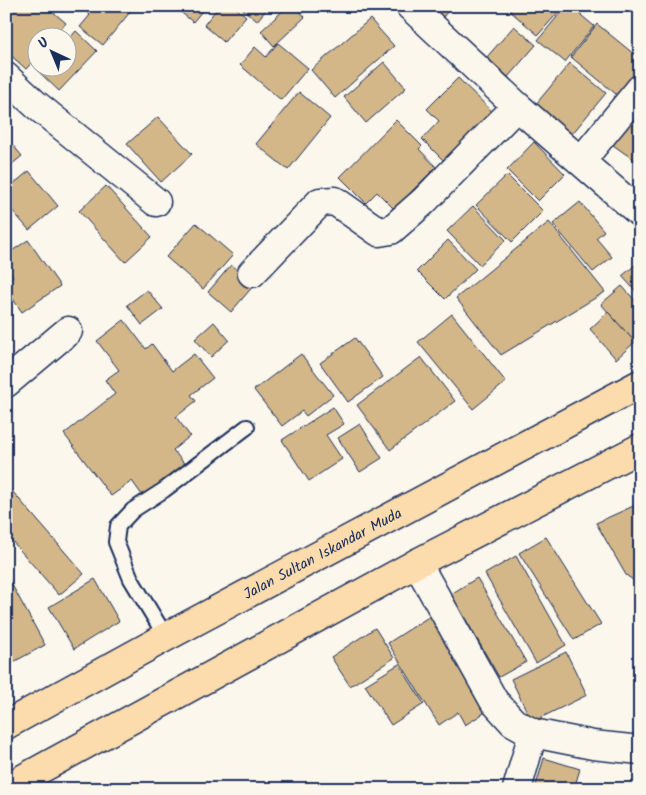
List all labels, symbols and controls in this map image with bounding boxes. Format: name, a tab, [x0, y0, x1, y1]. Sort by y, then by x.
north arrow	[28, 28, 78, 78]
text: U	[33, 32, 55, 54]
street label: Jalan Sultan Iskandar Muda	[239, 502, 407, 607]

